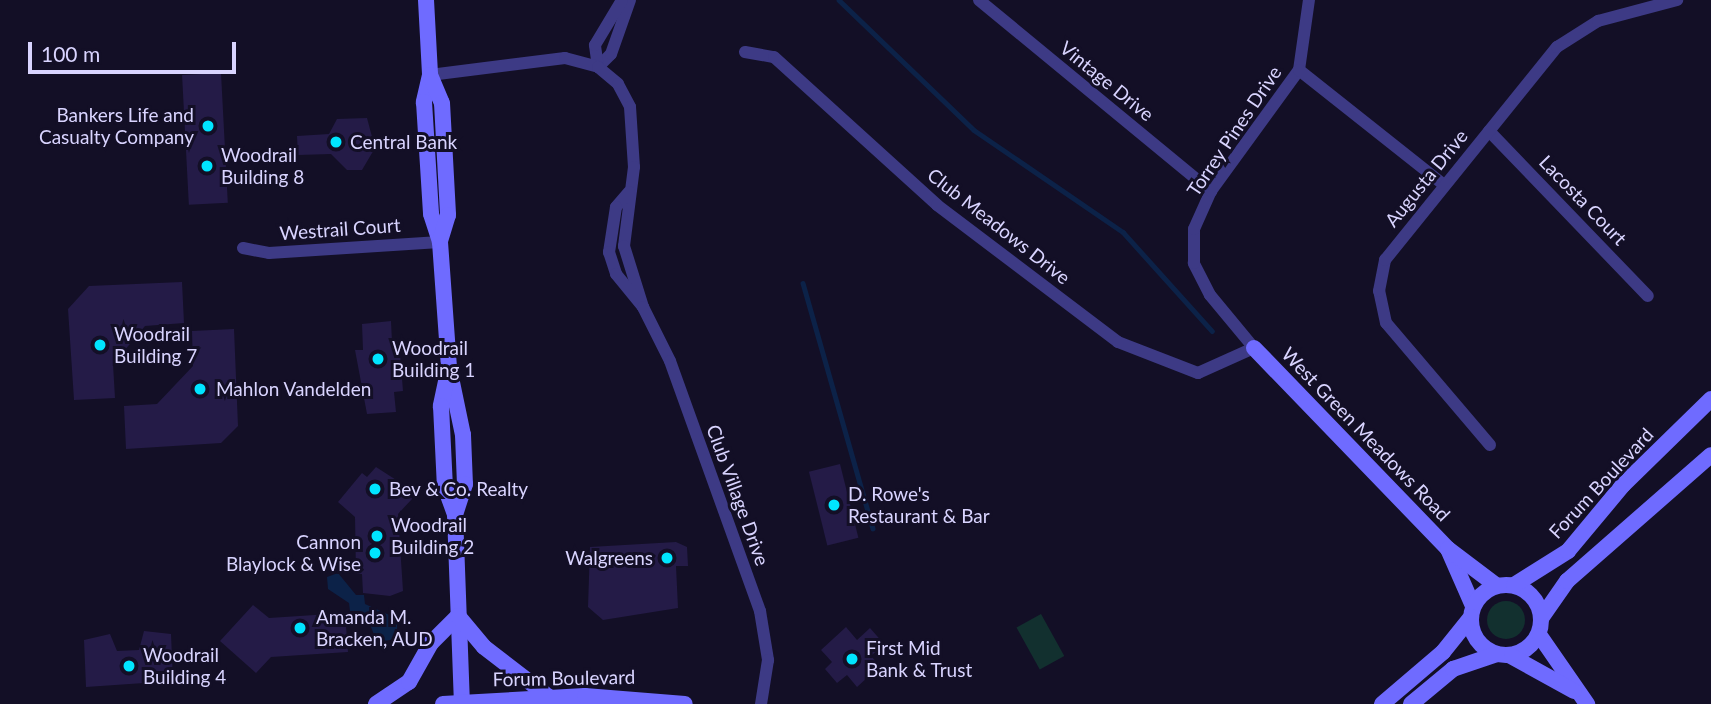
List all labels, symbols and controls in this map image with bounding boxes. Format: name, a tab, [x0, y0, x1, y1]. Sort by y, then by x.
scale bar	[32, 28, 240, 72]
street label: Vintage Drive	[1056, 36, 1158, 126]
text: 100 m	[41, 41, 100, 66]
street label: Torrey Pines Drive	[1182, 61, 1286, 201]
place label: Bankers Life and Casualty Company	[38, 104, 194, 148]
marker: Bankers Life and Casualty Company	[200, 118, 216, 134]
street label: Augusta Drive	[1380, 125, 1472, 231]
place label: Central Bank	[350, 131, 457, 153]
marker: Central Bank	[328, 134, 344, 150]
place label: Woodrail Building 8	[221, 144, 304, 188]
street label: Lacosta Court	[1535, 150, 1631, 250]
marker: Woodrail Building 8	[199, 158, 215, 174]
street label: Club Meadows Drive	[923, 163, 1075, 289]
street label: Westrail Court	[279, 213, 401, 245]
place label: Woodrail Building 7	[114, 323, 197, 367]
marker: Woodrail Building 7	[92, 337, 108, 353]
place label: Woodrail Building 1	[392, 337, 475, 381]
street label: West Green Meadows Road	[1277, 342, 1455, 526]
marker: Woodrail Building 1	[370, 351, 386, 367]
place label: Mahlon Vandelden	[216, 378, 372, 400]
marker: Mahlon Vandelden	[190, 379, 210, 399]
street label: Club Village Drive	[702, 421, 774, 569]
street label: Forum Boulevard	[1544, 423, 1658, 543]
place label: Bev & Co. Realty	[389, 478, 528, 500]
marker: Bev & Co. Realty	[367, 481, 383, 497]
place label: D. Rowe's Restaurant & Bar	[848, 483, 990, 527]
marker: D. Rowe's Restaurant & Bar	[826, 497, 842, 513]
place label: Woodrail Building 2	[391, 514, 474, 558]
marker: Woodrail Building 2	[369, 528, 385, 544]
place label: Cannon Blaylock & Wise	[226, 531, 361, 575]
marker: Cannon Blaylock & Wise	[367, 545, 383, 561]
place label: Walgreens	[565, 547, 653, 569]
marker: Walgreens	[659, 550, 675, 566]
place label: Amanda M. Bracken, AUD	[316, 606, 433, 650]
marker: Amanda M. Bracken, AUD	[290, 618, 310, 638]
place label: First Mid Bank & Trust	[866, 637, 973, 681]
place label: Woodrail Building 4	[143, 644, 226, 688]
marker: First Mid Bank & Trust	[844, 651, 860, 667]
marker: Woodrail Building 4	[121, 658, 137, 674]
street label: Forum Boulevard	[492, 665, 636, 691]

